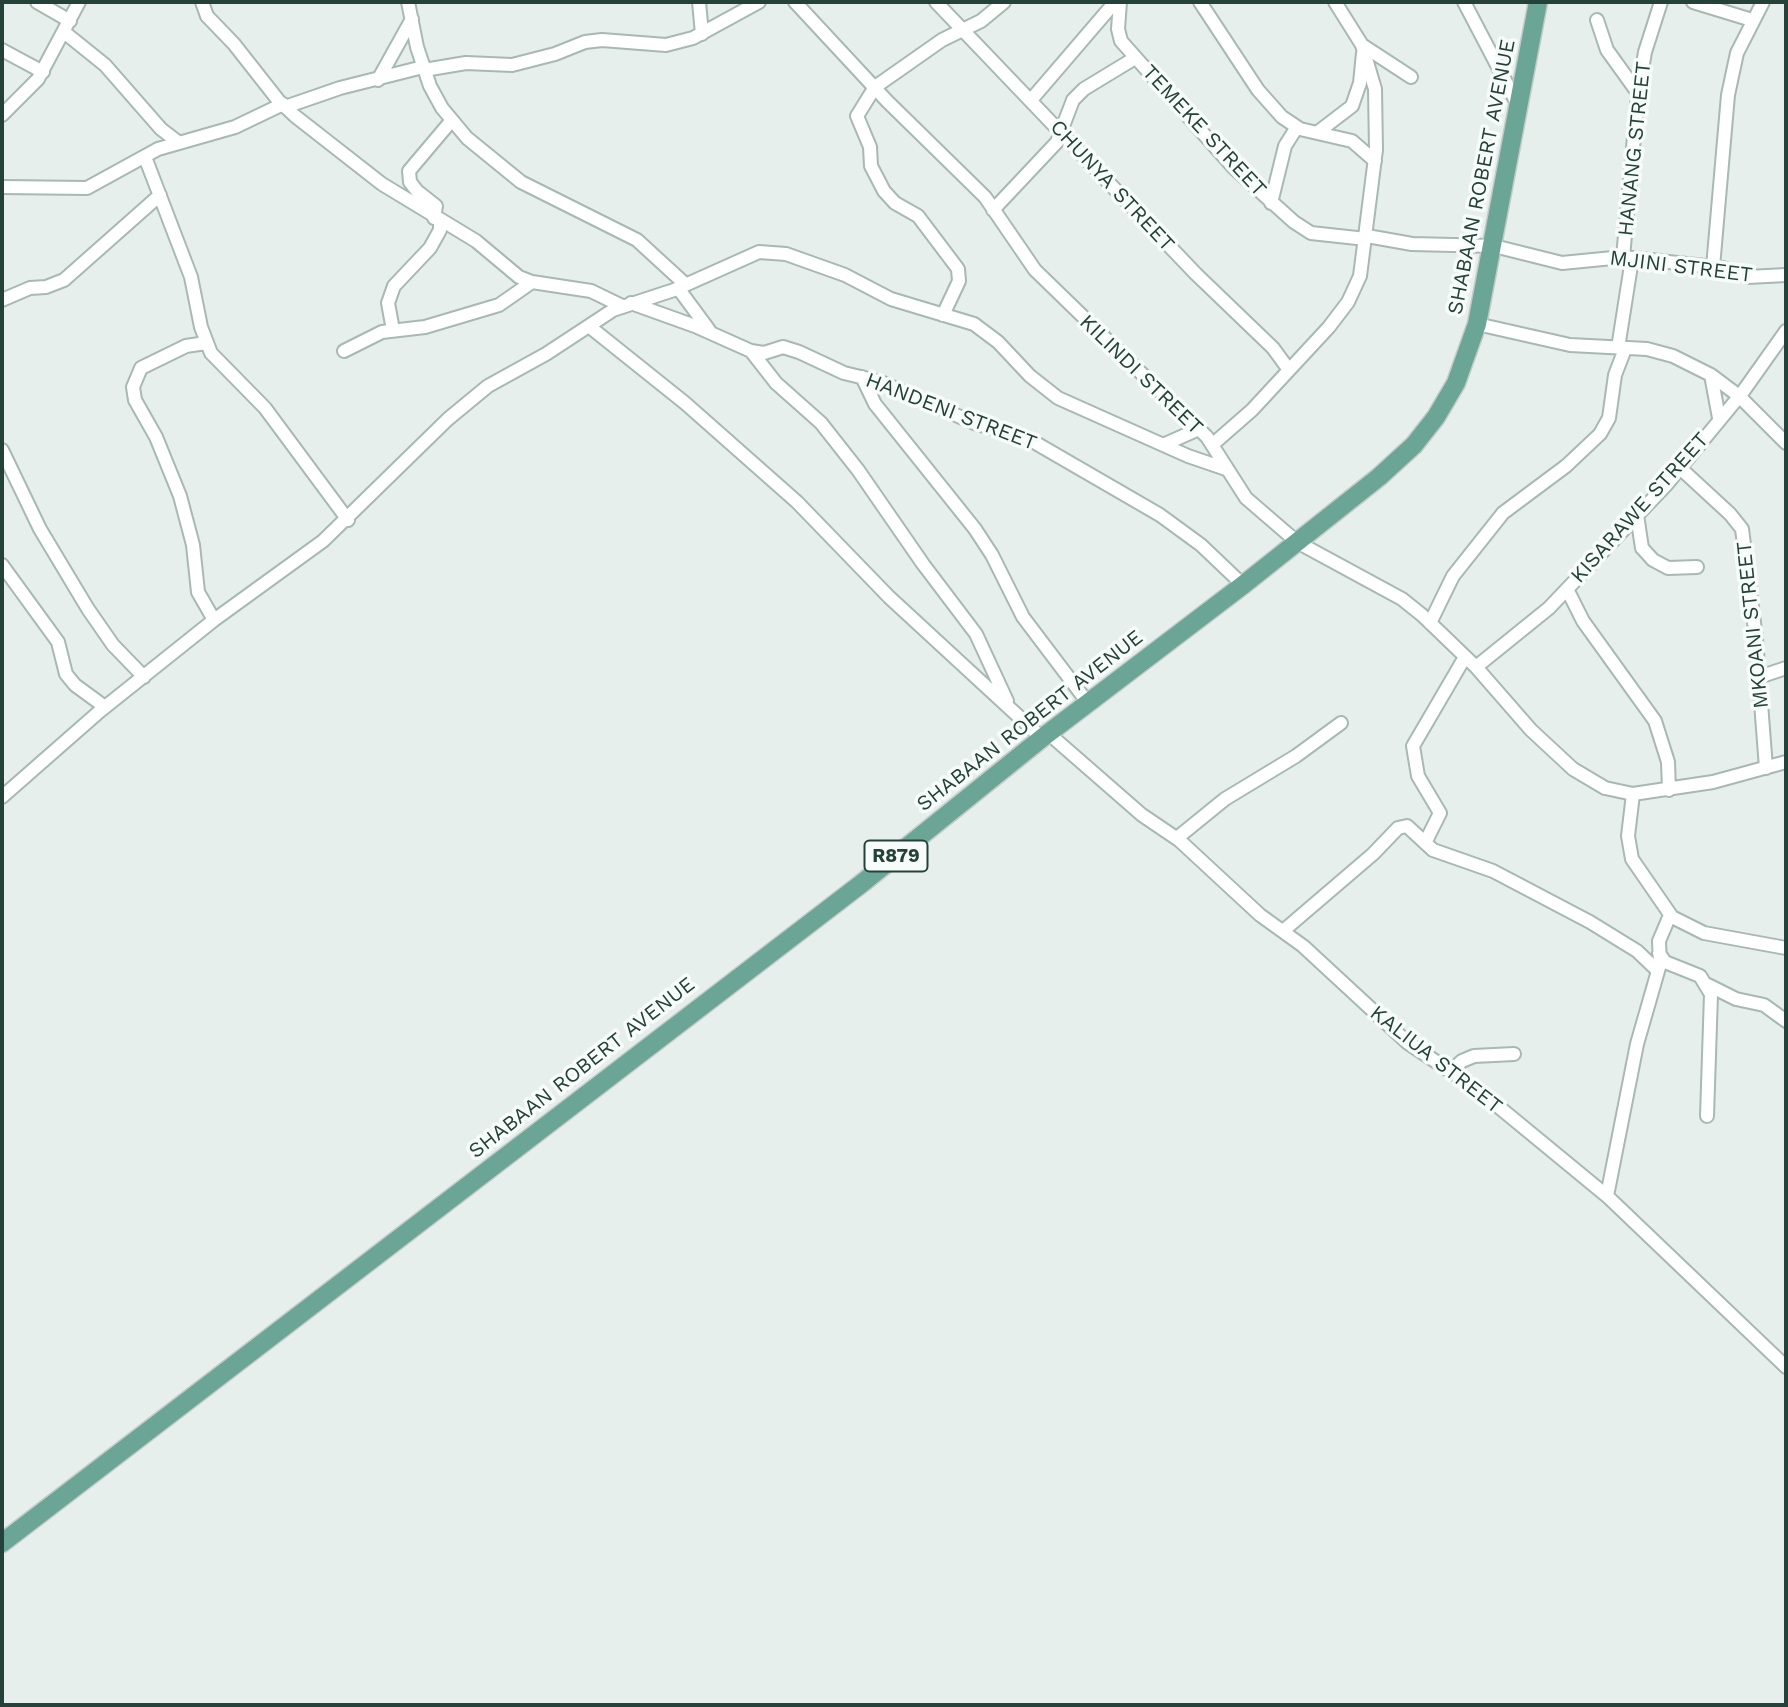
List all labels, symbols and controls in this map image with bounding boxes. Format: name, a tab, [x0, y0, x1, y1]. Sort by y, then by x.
street label: SHABAAN ROBERT AVENUE	[1443, 37, 1521, 317]
street label: TEMEKE STREET	[1137, 60, 1271, 202]
street label: HANANG STREET	[1613, 61, 1657, 237]
street label: CHUNYA STREET	[1045, 115, 1179, 257]
street label: MJINI STREET	[1608, 246, 1754, 288]
street label: KILINDI STREET	[1074, 310, 1208, 440]
street label: HANDENI STREET	[862, 368, 1040, 456]
street label: KISARAWE STREET	[1566, 428, 1714, 588]
street label: MKOANI STREET	[1732, 540, 1774, 710]
street label: SHABAAN ROBERT AVENUE	[912, 625, 1148, 817]
road number: R879	[864, 841, 928, 872]
street label: SHABAAN ROBERT AVENUE	[464, 972, 700, 1164]
street label: KALIUA STREET	[1365, 1001, 1507, 1119]

